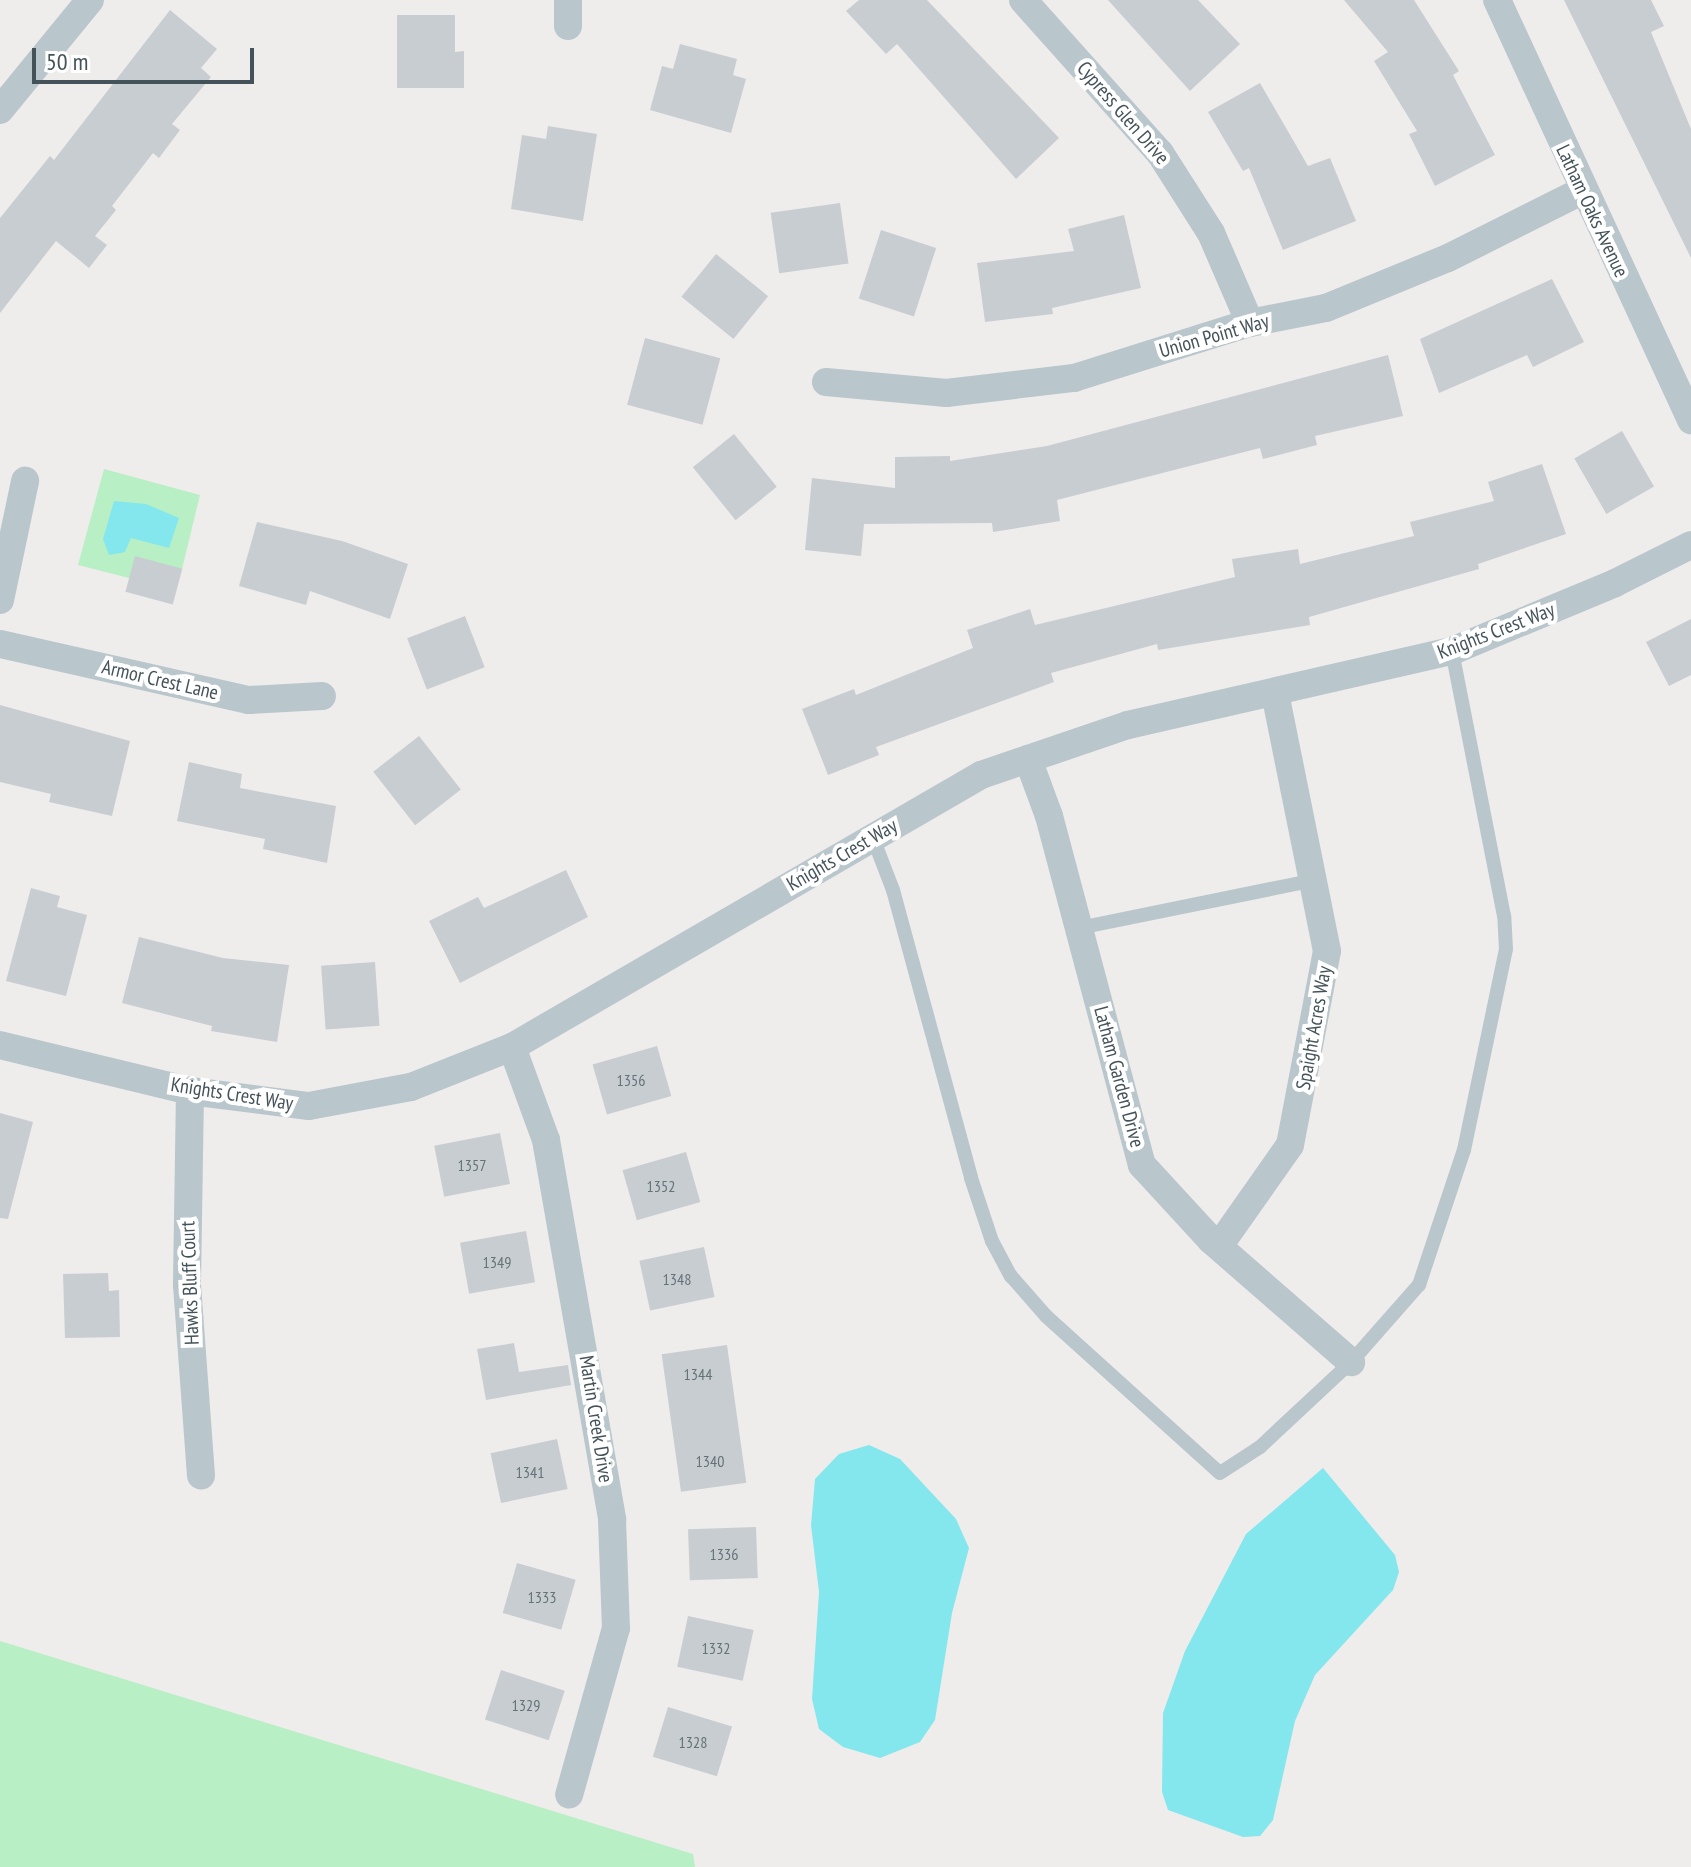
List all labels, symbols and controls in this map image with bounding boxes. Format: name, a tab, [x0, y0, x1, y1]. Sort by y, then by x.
scale bar	[36, 32, 258, 82]
text: 50 m	[46, 46, 88, 77]
street label: Cypress Glen Drive	[1072, 57, 1174, 169]
street label: Latham Oaks Avenue	[1551, 141, 1633, 281]
street label: Union Point Way	[1156, 309, 1272, 363]
street label: Knights Crest Way	[1434, 598, 1558, 664]
street label: Armor Crest Lane	[100, 655, 220, 705]
street label: Knights Crest Way	[782, 814, 902, 896]
street label: Spaight Acres Way	[1291, 964, 1337, 1092]
street label: Latham Garden Drive	[1089, 1004, 1149, 1150]
house number: 1356	[617, 1070, 645, 1090]
street label: Knights Crest Way	[169, 1072, 295, 1116]
house number: 1357	[458, 1155, 486, 1175]
house number: 1352	[647, 1176, 675, 1196]
street label: Hawks Bluff Court	[176, 1221, 204, 1345]
house number: 1349	[483, 1252, 511, 1272]
house number: 1348	[663, 1269, 691, 1289]
street label: Martin Creek Drive	[574, 1354, 618, 1484]
house number: 1344	[684, 1364, 712, 1384]
house number: 1340	[696, 1451, 724, 1471]
house number: 1341	[516, 1462, 544, 1482]
house number: 1336	[710, 1544, 738, 1564]
house number: 1333	[528, 1587, 556, 1607]
house number: 1332	[702, 1638, 730, 1658]
house number: 1329	[512, 1695, 540, 1715]
house number: 1328	[679, 1732, 707, 1752]

